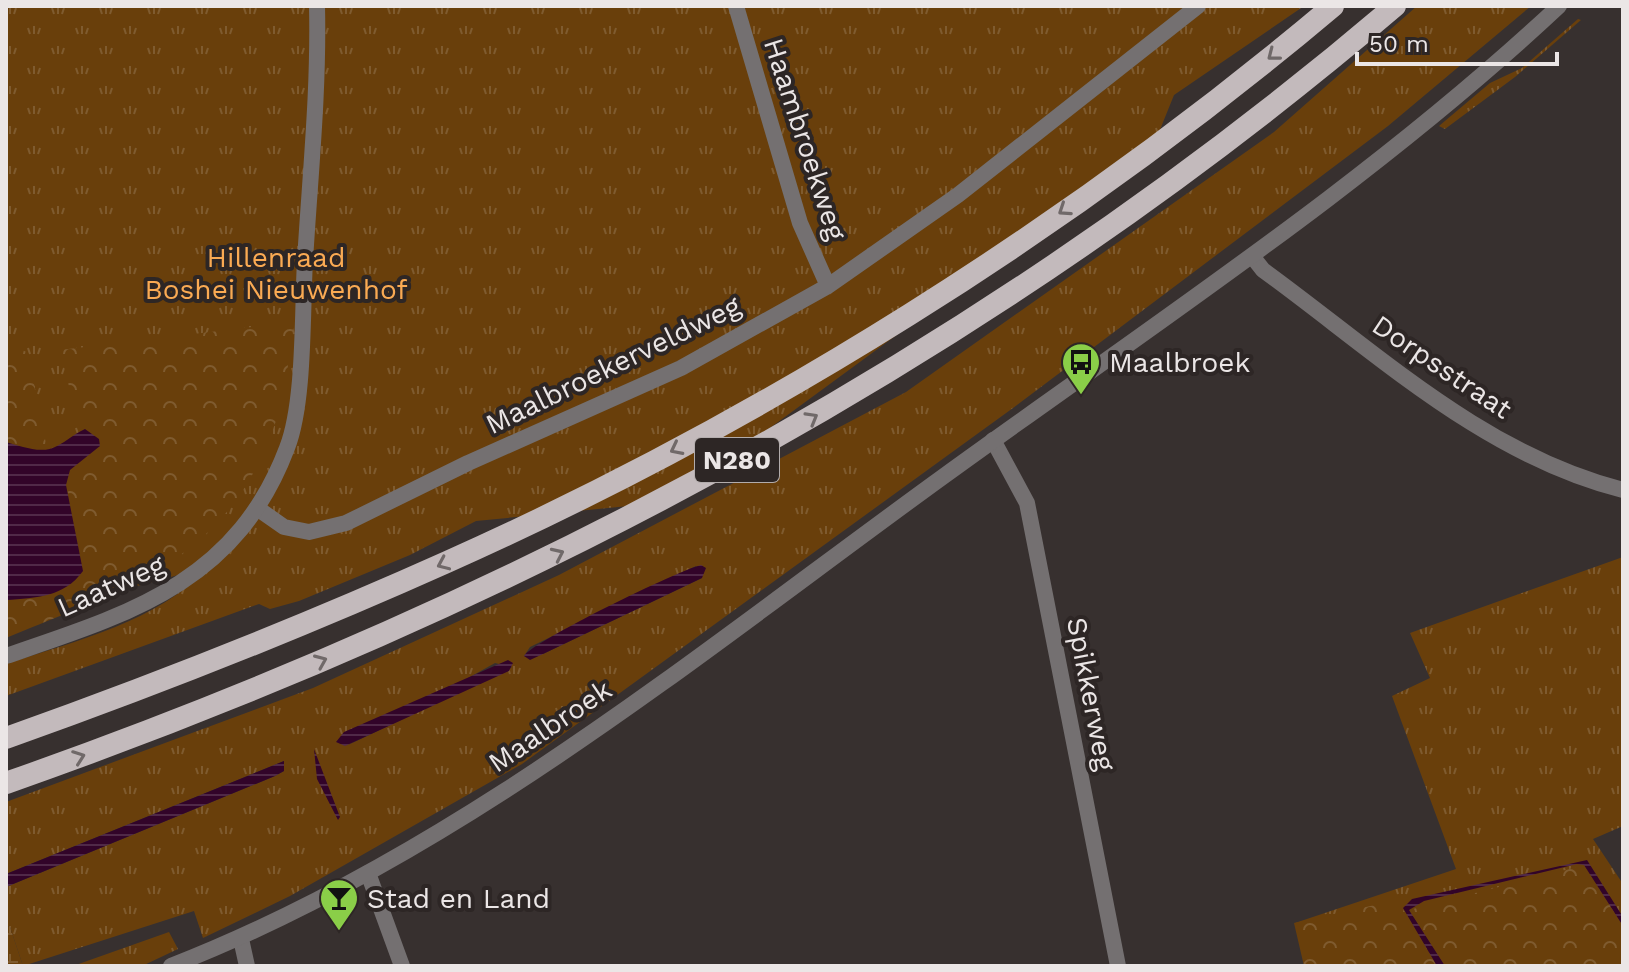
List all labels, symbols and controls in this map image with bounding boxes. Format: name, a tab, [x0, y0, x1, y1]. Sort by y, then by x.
scale bar	[1357, 16, 1557, 66]
text: 50 m	[1369, 30, 1429, 58]
street label: Haambroekweg	[757, 34, 853, 244]
one-way arrow	[1268, 45, 1282, 60]
one-way arrow	[1058, 200, 1072, 215]
park label: Hillenraad Boshei Nieuwenhof	[144, 241, 408, 306]
street label: Maalbroekerveldweg	[480, 289, 746, 441]
street label: Dorpsstraat	[1366, 308, 1518, 426]
bus stop icon: Maalbroek	[1060, 341, 1102, 396]
place label: Maalbroek	[1109, 346, 1250, 379]
one-way arrow	[803, 412, 818, 428]
road number: N280	[695, 438, 779, 482]
one-way arrow	[669, 439, 684, 454]
street label: Laatweg	[52, 548, 170, 624]
one-way arrow	[550, 548, 564, 564]
one-way arrow	[436, 554, 451, 570]
street label: Spikkerweg	[1060, 614, 1122, 774]
one-way arrow	[313, 654, 327, 670]
street label: Maalbroek	[482, 673, 618, 779]
one-way arrow	[72, 750, 86, 766]
bar icon: Stad en Land	[318, 877, 360, 932]
place label: Stad en Land	[367, 882, 550, 915]

